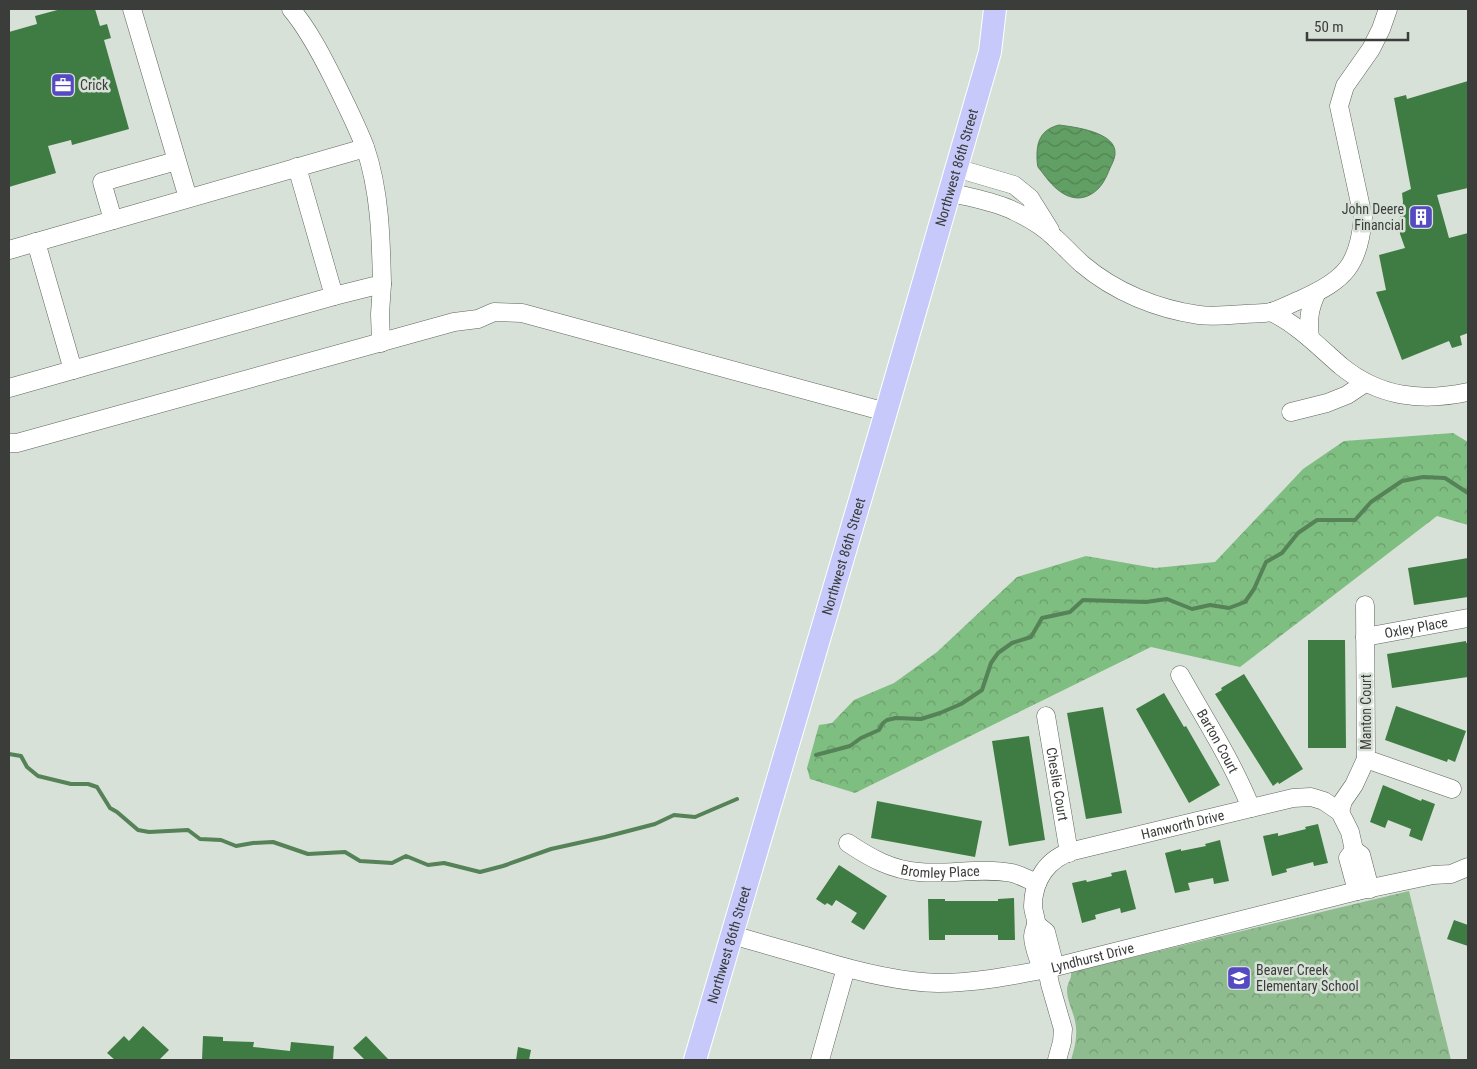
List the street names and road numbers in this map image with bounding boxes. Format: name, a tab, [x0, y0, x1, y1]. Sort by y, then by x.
street label: Northwest 86th Street	[932, 107, 981, 228]
street label: Northwest 86th Street	[819, 496, 868, 617]
street label: Oxley Place	[1383, 614, 1450, 641]
street label: Manton Court	[1358, 674, 1374, 750]
street label: Barton Court	[1194, 706, 1242, 776]
street label: Cheslie Court	[1043, 746, 1071, 822]
street label: Hanworth Drive	[1139, 807, 1226, 842]
street label: Bromley Place	[900, 861, 980, 881]
street label: Northwest 86th Street	[704, 884, 754, 1005]
street label: Lyndhurst Drive	[1049, 939, 1136, 976]

